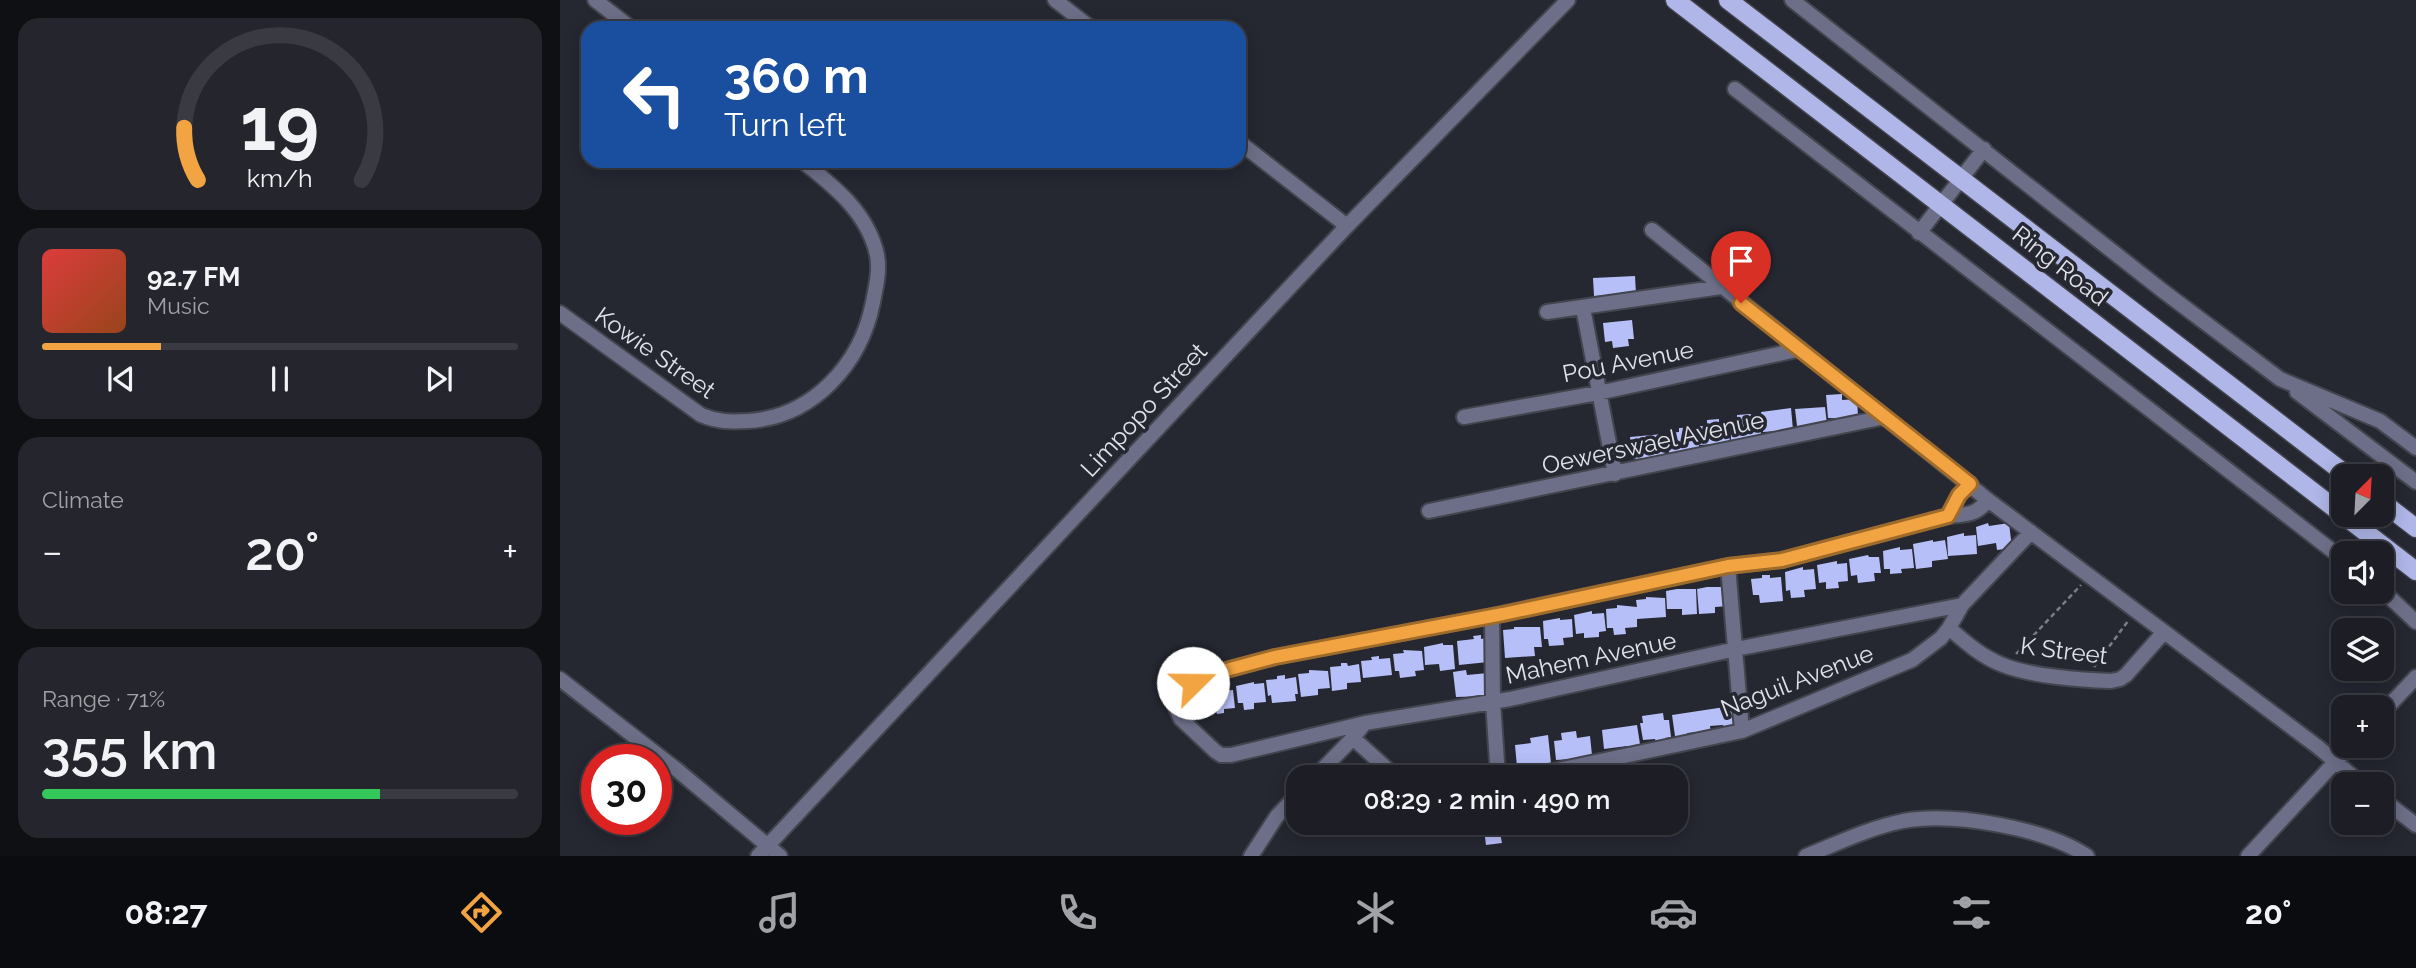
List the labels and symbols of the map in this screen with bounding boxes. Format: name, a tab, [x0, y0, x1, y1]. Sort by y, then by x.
street label: Ring Road	[2007, 219, 2114, 312]
pin	[1711, 231, 1771, 303]
street label: Kowie Street	[590, 301, 721, 405]
street label: Pou Avenue	[1560, 335, 1696, 388]
street label: Limpopo Street	[1074, 337, 1213, 482]
street label: Oewerswael Avenue	[1539, 405, 1767, 480]
north arrow	[2331, 464, 2394, 527]
street label: Mahem Avenue	[1503, 625, 1679, 690]
street label: K Street	[2019, 631, 2109, 670]
street label: Naguil Avenue	[1716, 638, 1877, 723]
position arrow	[1156, 646, 1230, 720]
speed limit sign: 30	[581, 744, 672, 835]

